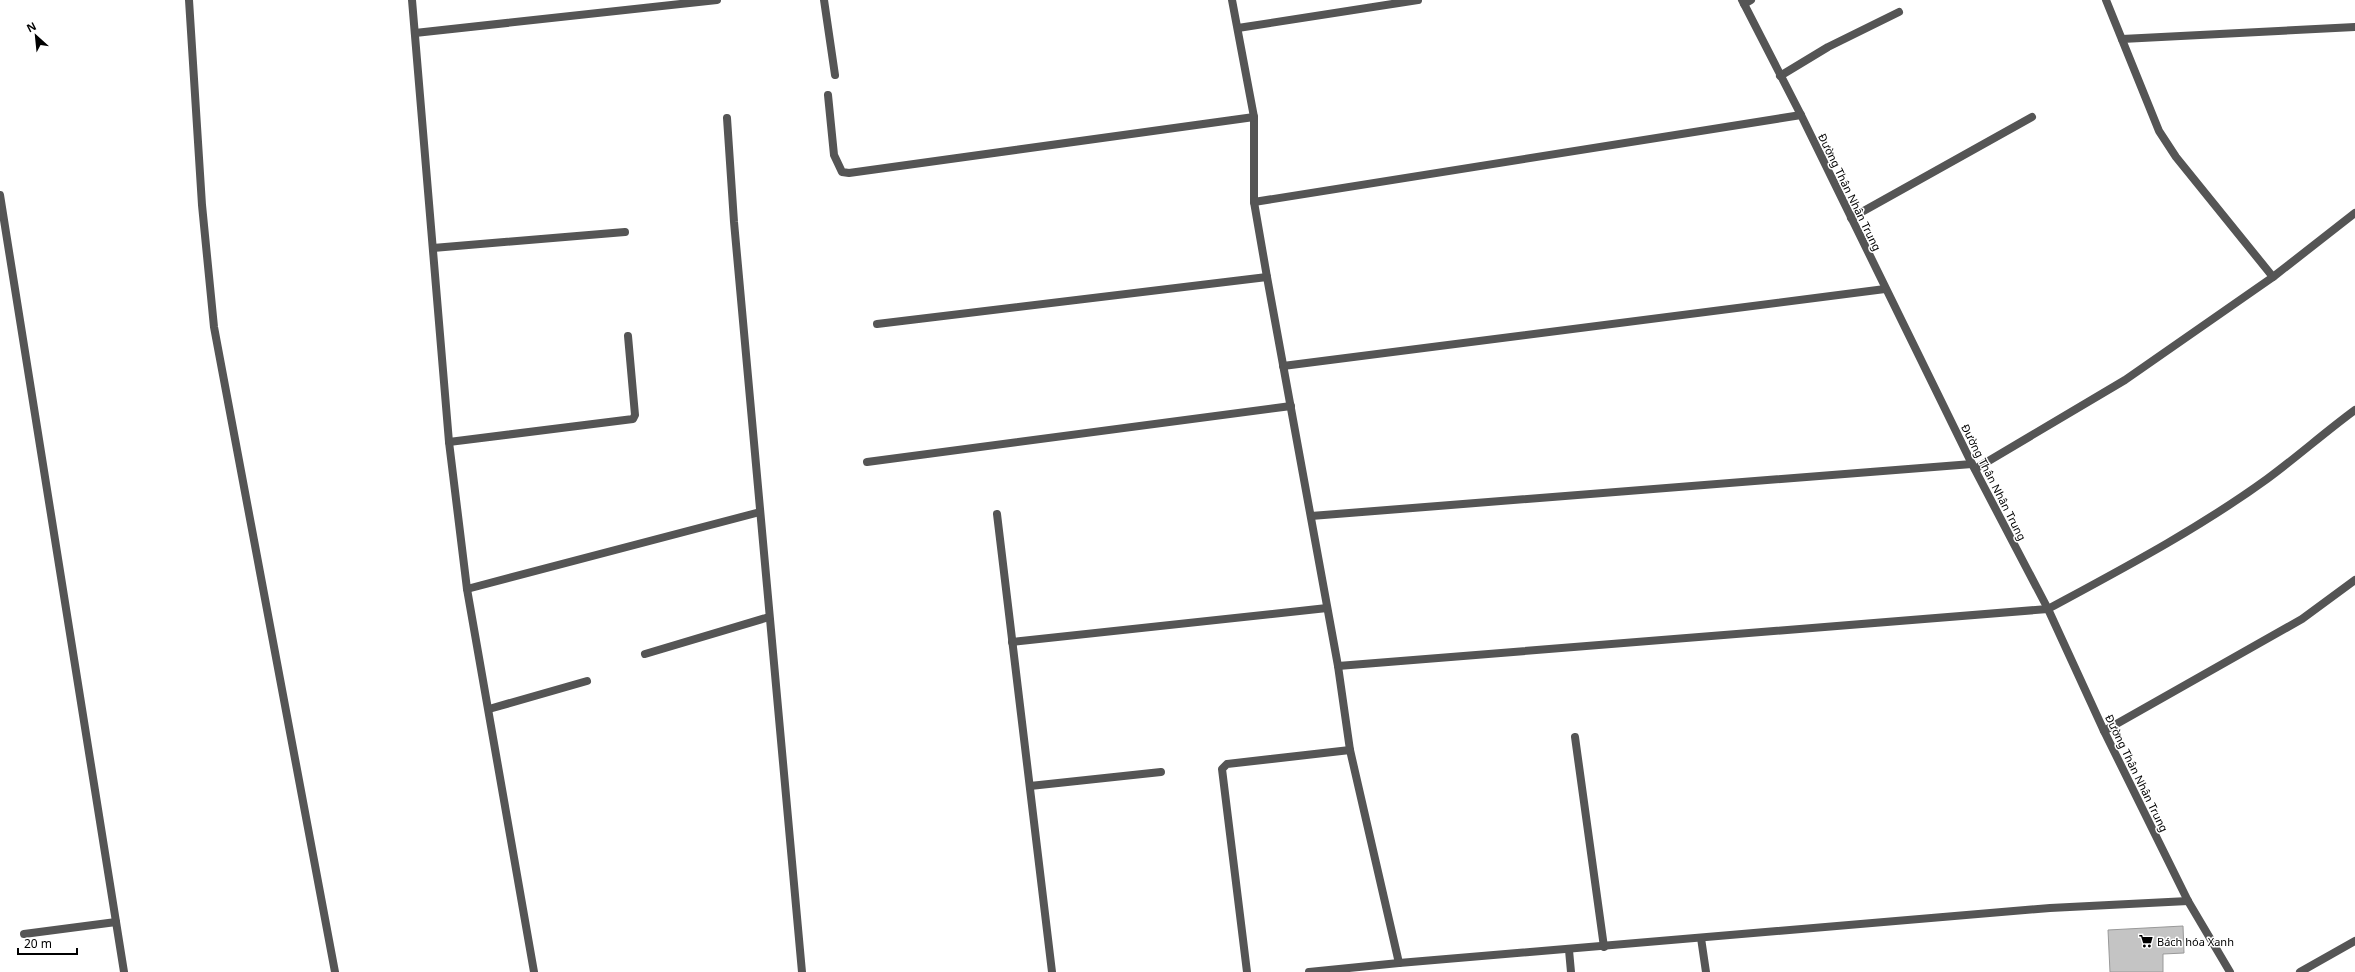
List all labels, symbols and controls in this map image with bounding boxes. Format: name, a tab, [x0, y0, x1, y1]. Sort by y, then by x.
north arrow	[16, 16, 56, 56]
text: N	[24, 18, 39, 35]
street label: Đường Thân Nhân Trung	[1815, 131, 1885, 253]
street label: Đường Thân Nhân Trung	[1958, 421, 2030, 543]
street label: Đường Thân Nhân Trung	[2102, 712, 2172, 834]
scale bar	[18, 930, 77, 956]
supermarket icon: Bách hóa Xanh	[2138, 933, 2154, 949]
place label: Bách hóa Xanh	[2157, 934, 2234, 949]
text: 20 m	[24, 935, 52, 952]

